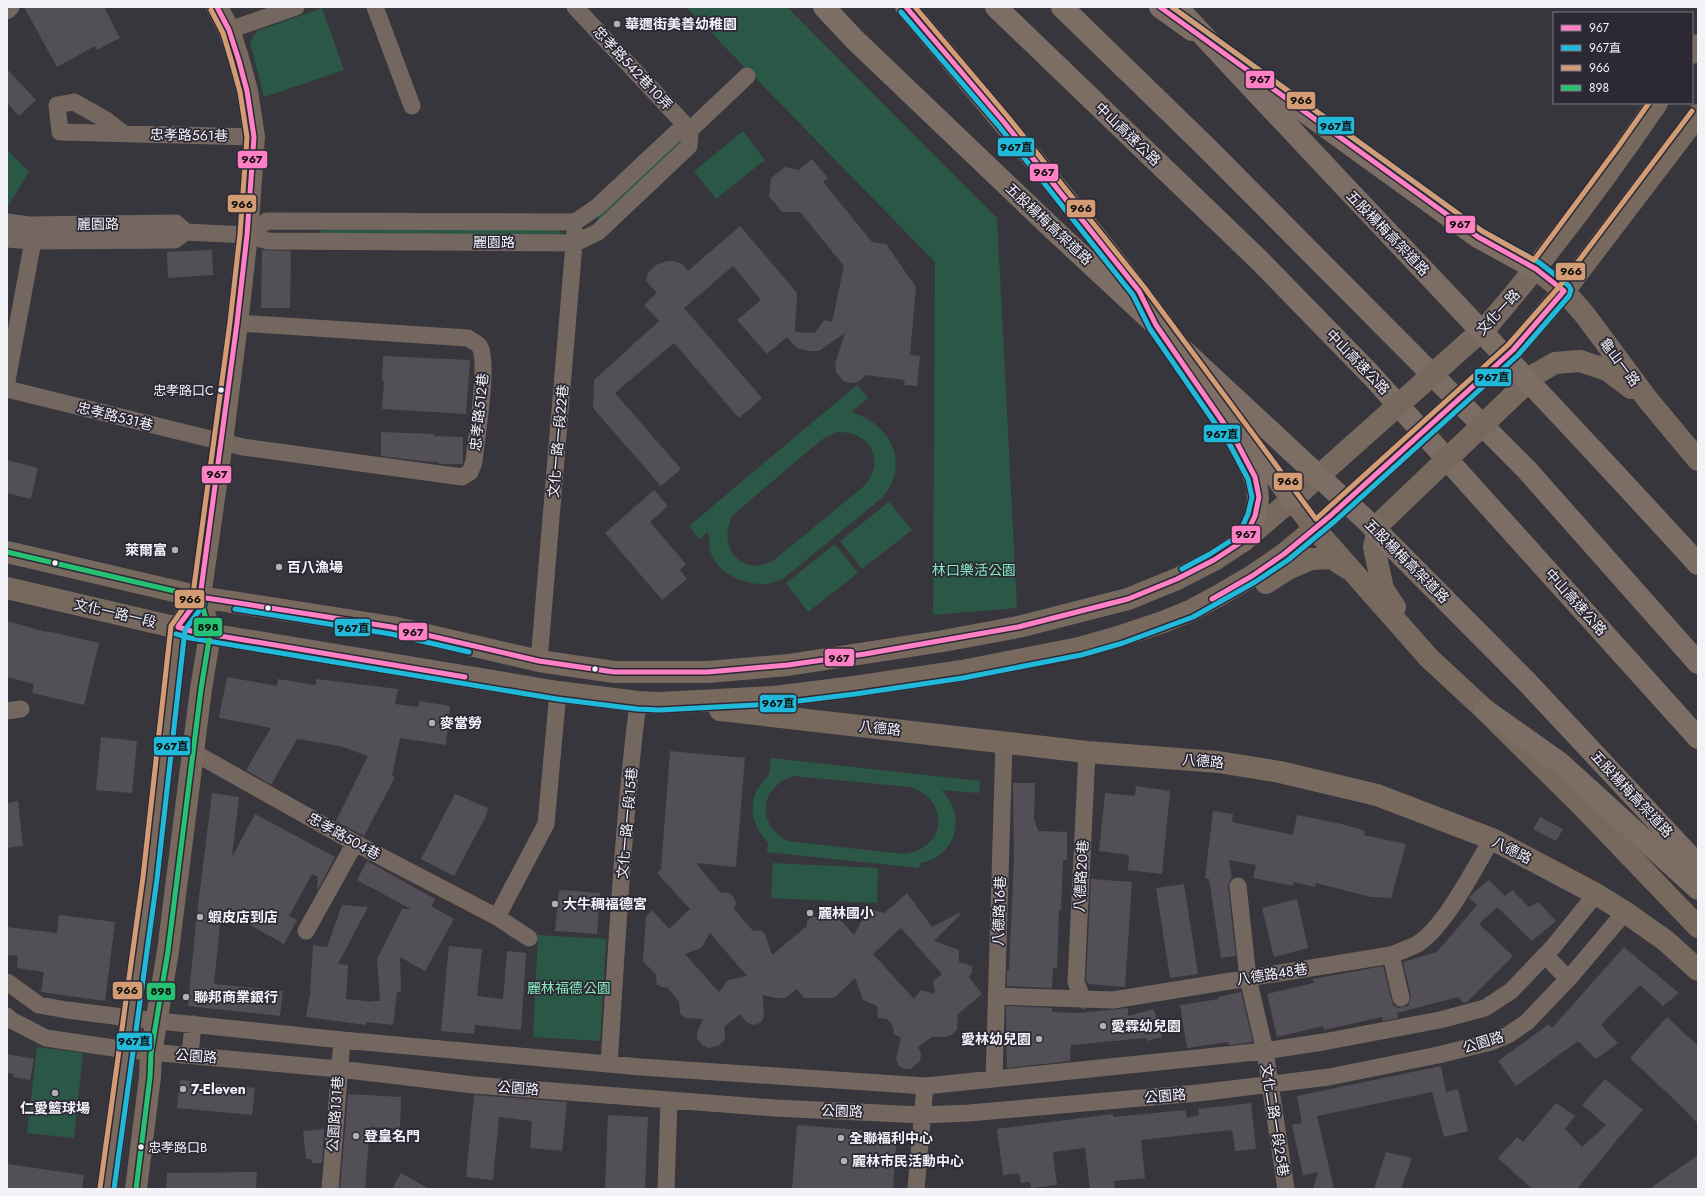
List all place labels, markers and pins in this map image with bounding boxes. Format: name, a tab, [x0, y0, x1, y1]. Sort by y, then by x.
place label: 華邇街美善幼稚園	[625, 14, 737, 34]
marker: 華邇街美善幼稚園	[612, 19, 622, 29]
place label: 忠孝路口C	[153, 381, 214, 400]
marker: 忠孝路口C	[216, 385, 226, 395]
place label: 萊爾富	[125, 540, 167, 560]
marker: 萊爾富	[170, 545, 180, 555]
place label: 百八漁場	[287, 557, 343, 577]
unlabelled marker	[50, 558, 60, 568]
marker: 百八漁場	[274, 562, 284, 572]
unlabelled marker	[263, 603, 273, 613]
unlabelled marker	[590, 664, 600, 674]
place label: 麥當勞	[440, 713, 482, 733]
marker: 麥當勞	[427, 718, 437, 728]
place label: 大牛稠福德宮	[563, 894, 647, 914]
marker: 大牛稠福德宮	[550, 899, 560, 909]
place label: 麗林國小	[818, 903, 874, 923]
place label: 蝦皮店到店	[208, 907, 278, 927]
marker: 麗林國小	[805, 908, 815, 918]
marker: 蝦皮店到店	[195, 912, 205, 922]
place label: 聯邦商業銀行	[194, 987, 278, 1007]
marker: 聯邦商業銀行	[181, 992, 191, 1002]
place label: 愛霖幼兒園	[1111, 1016, 1181, 1036]
marker: 愛霖幼兒園	[1098, 1021, 1108, 1031]
place label: 愛林幼兒園	[961, 1029, 1031, 1049]
marker: 愛林幼兒園	[1034, 1034, 1044, 1044]
place label: 7-Eleven	[191, 1079, 246, 1099]
marker: 7-Eleven	[178, 1084, 188, 1094]
marker: 仁愛籃球場	[50, 1088, 60, 1098]
place label: 仁愛籃球場	[20, 1098, 90, 1118]
place label: 登皇名門	[364, 1126, 420, 1146]
place label: 全聯福利中心	[849, 1128, 933, 1148]
marker: 登皇名門	[351, 1131, 361, 1141]
marker: 全聯福利中心	[836, 1133, 846, 1143]
place label: 忠孝路口B	[148, 1138, 207, 1157]
marker: 忠孝路口B	[136, 1142, 146, 1152]
place label: 麗林市民活動中心	[852, 1151, 964, 1171]
marker: 麗林市民活動中心	[839, 1156, 849, 1166]

